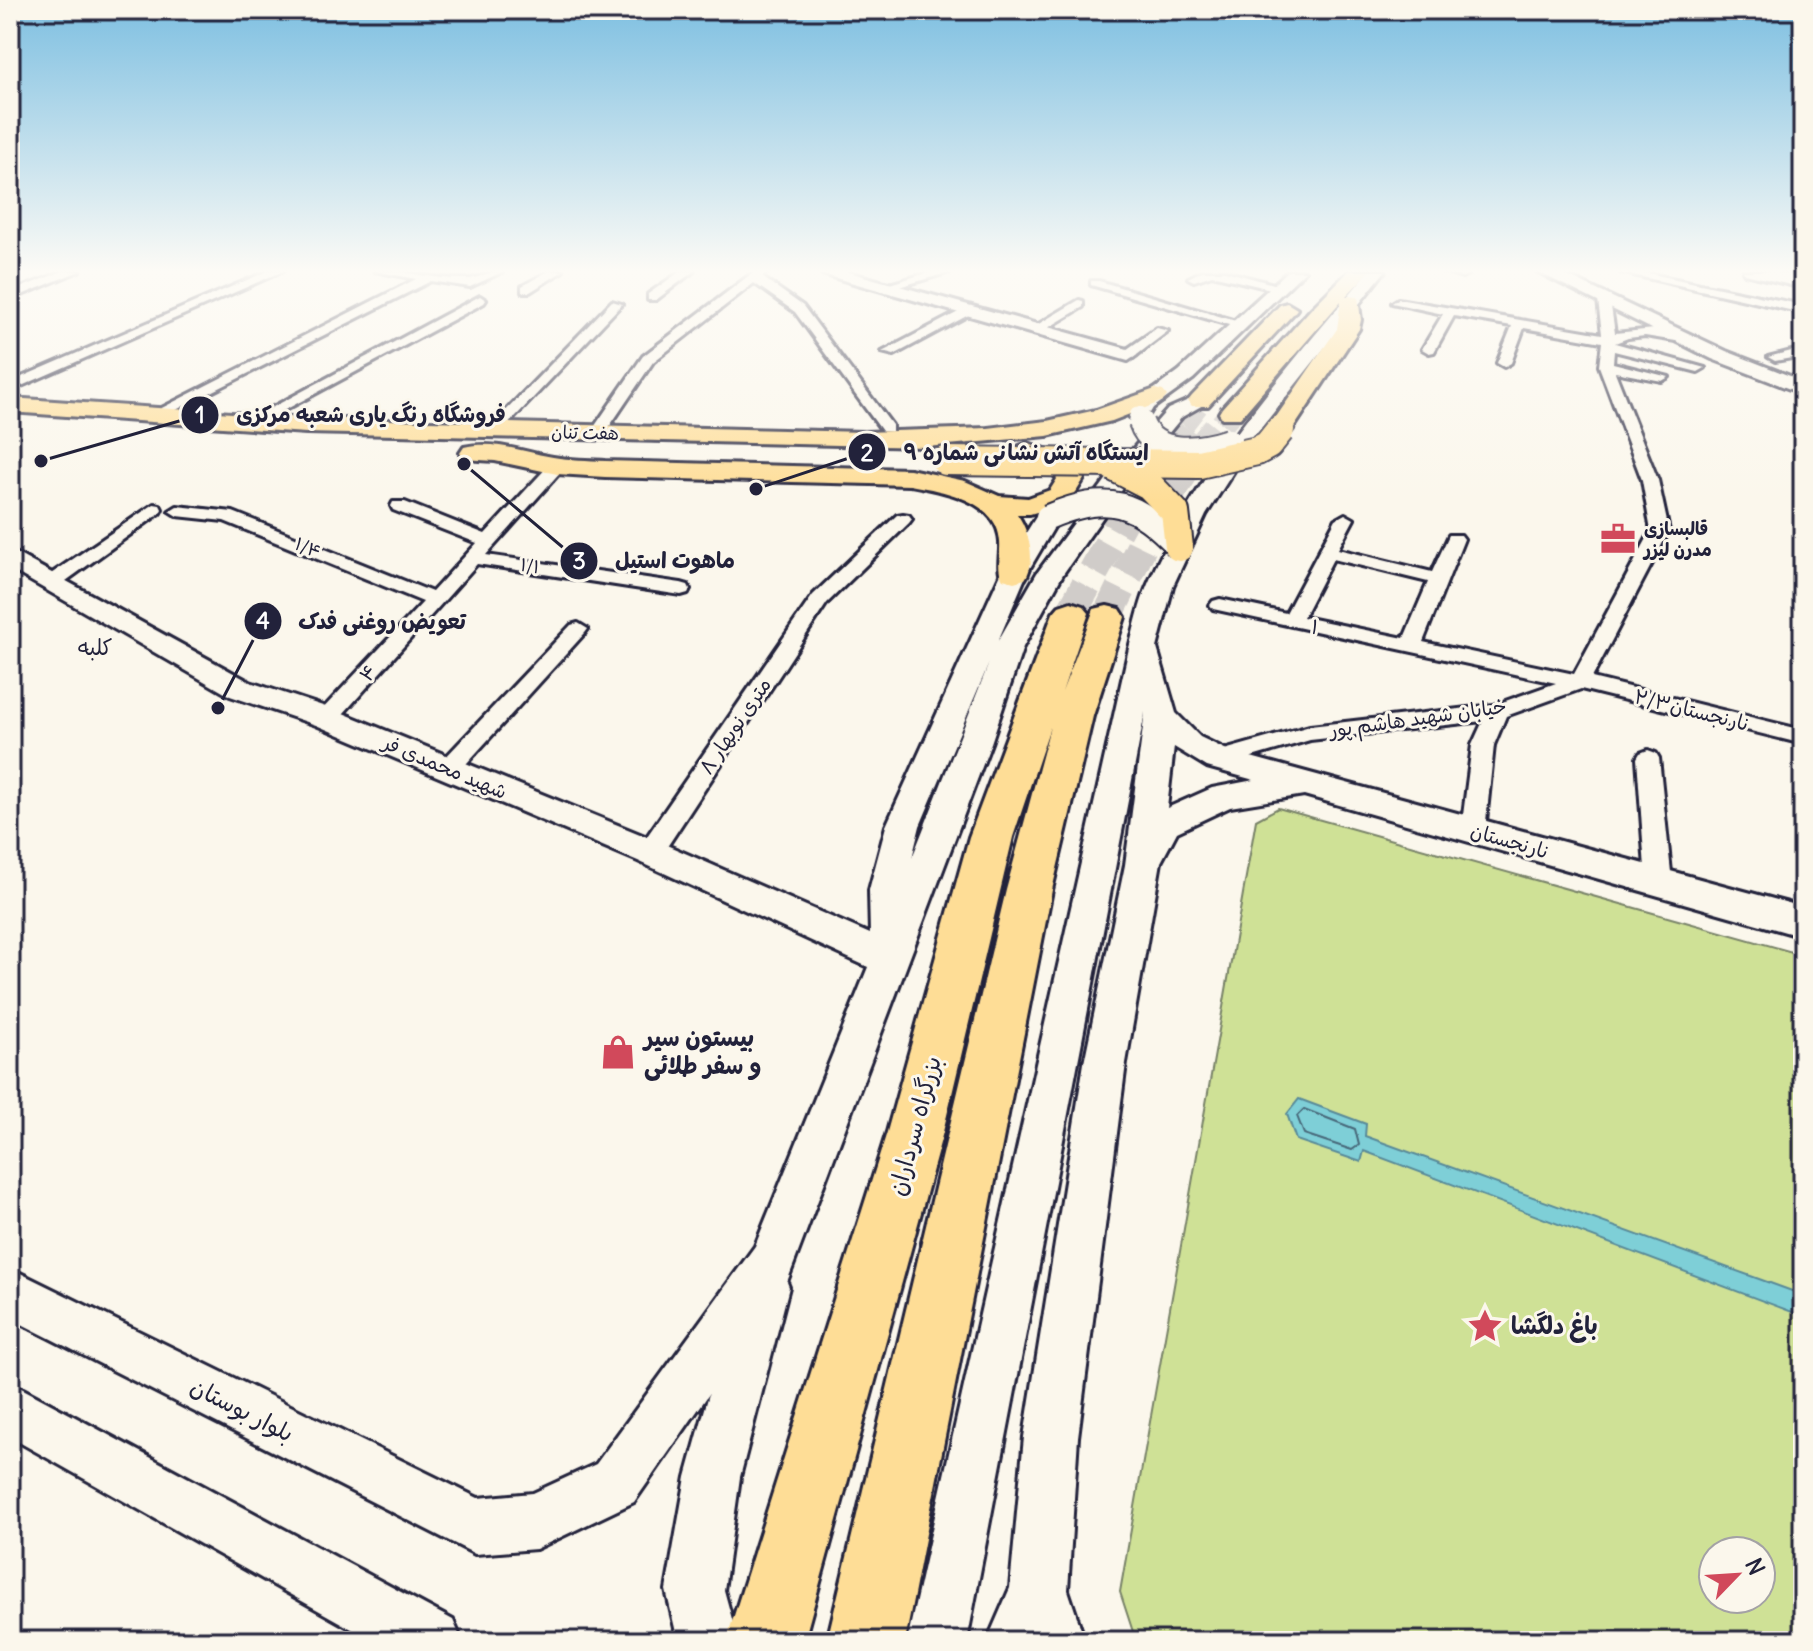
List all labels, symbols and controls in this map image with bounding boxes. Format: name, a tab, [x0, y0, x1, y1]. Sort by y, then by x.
callout: فروشگاه رنگ یاری شعبه مرکزی	[180, 392, 522, 438]
text: 1	[195, 399, 205, 429]
text: فروشگاه رنگ یاری شعبه مرکزی	[236, 400, 506, 428]
street label: هفت تنان	[551, 420, 619, 445]
callout: ایستگاه آتش نشانی شماره ۹	[847, 429, 1164, 475]
text: 2	[860, 437, 874, 467]
text: ایستگاه آتش نشانی شماره ۹	[903, 438, 1149, 467]
place label: قالبسازی مدرن لیزر	[1642, 517, 1712, 561]
office icon: قالبسازی مدرن لیزر	[1599, 520, 1637, 558]
street label: ۱/۴	[292, 532, 325, 563]
callout: ماهوت استیل	[559, 538, 751, 584]
text: 3	[572, 545, 586, 575]
text: ماهوت استیل	[615, 546, 735, 574]
street label: ۱/۱	[519, 553, 542, 578]
callout: تعویض روغنی فدک	[243, 598, 482, 644]
text: 4	[256, 605, 270, 635]
text: تعویض روغنی فدک	[298, 607, 466, 636]
street label: ۱	[1309, 614, 1321, 639]
district label: کلبه	[78, 633, 112, 661]
street label: ۴	[353, 659, 382, 687]
street label: ۸ متری نوبهار	[693, 673, 776, 779]
street label: ۲/۳نارنجستان	[1632, 683, 1752, 736]
street label: خیابان شهید هاشم پور	[1326, 693, 1508, 746]
street label: شهید محمدی فر	[377, 728, 511, 804]
street label: نارنجستان	[1468, 817, 1552, 864]
place label: بیستون سیر و سفر طلائی	[642, 1022, 761, 1081]
shop icon: بیستون سیر و سفر طلائی	[599, 1033, 637, 1071]
street label: بزرگراه سرداران	[881, 1053, 947, 1199]
place icon: باغ دلگشا	[1466, 1307, 1504, 1345]
place label: باغ دلگشا	[1511, 1310, 1598, 1343]
street label: بلوار بوستان	[185, 1370, 299, 1449]
north arrow	[1697, 1535, 1777, 1615]
text: N	[1739, 1554, 1771, 1579]

